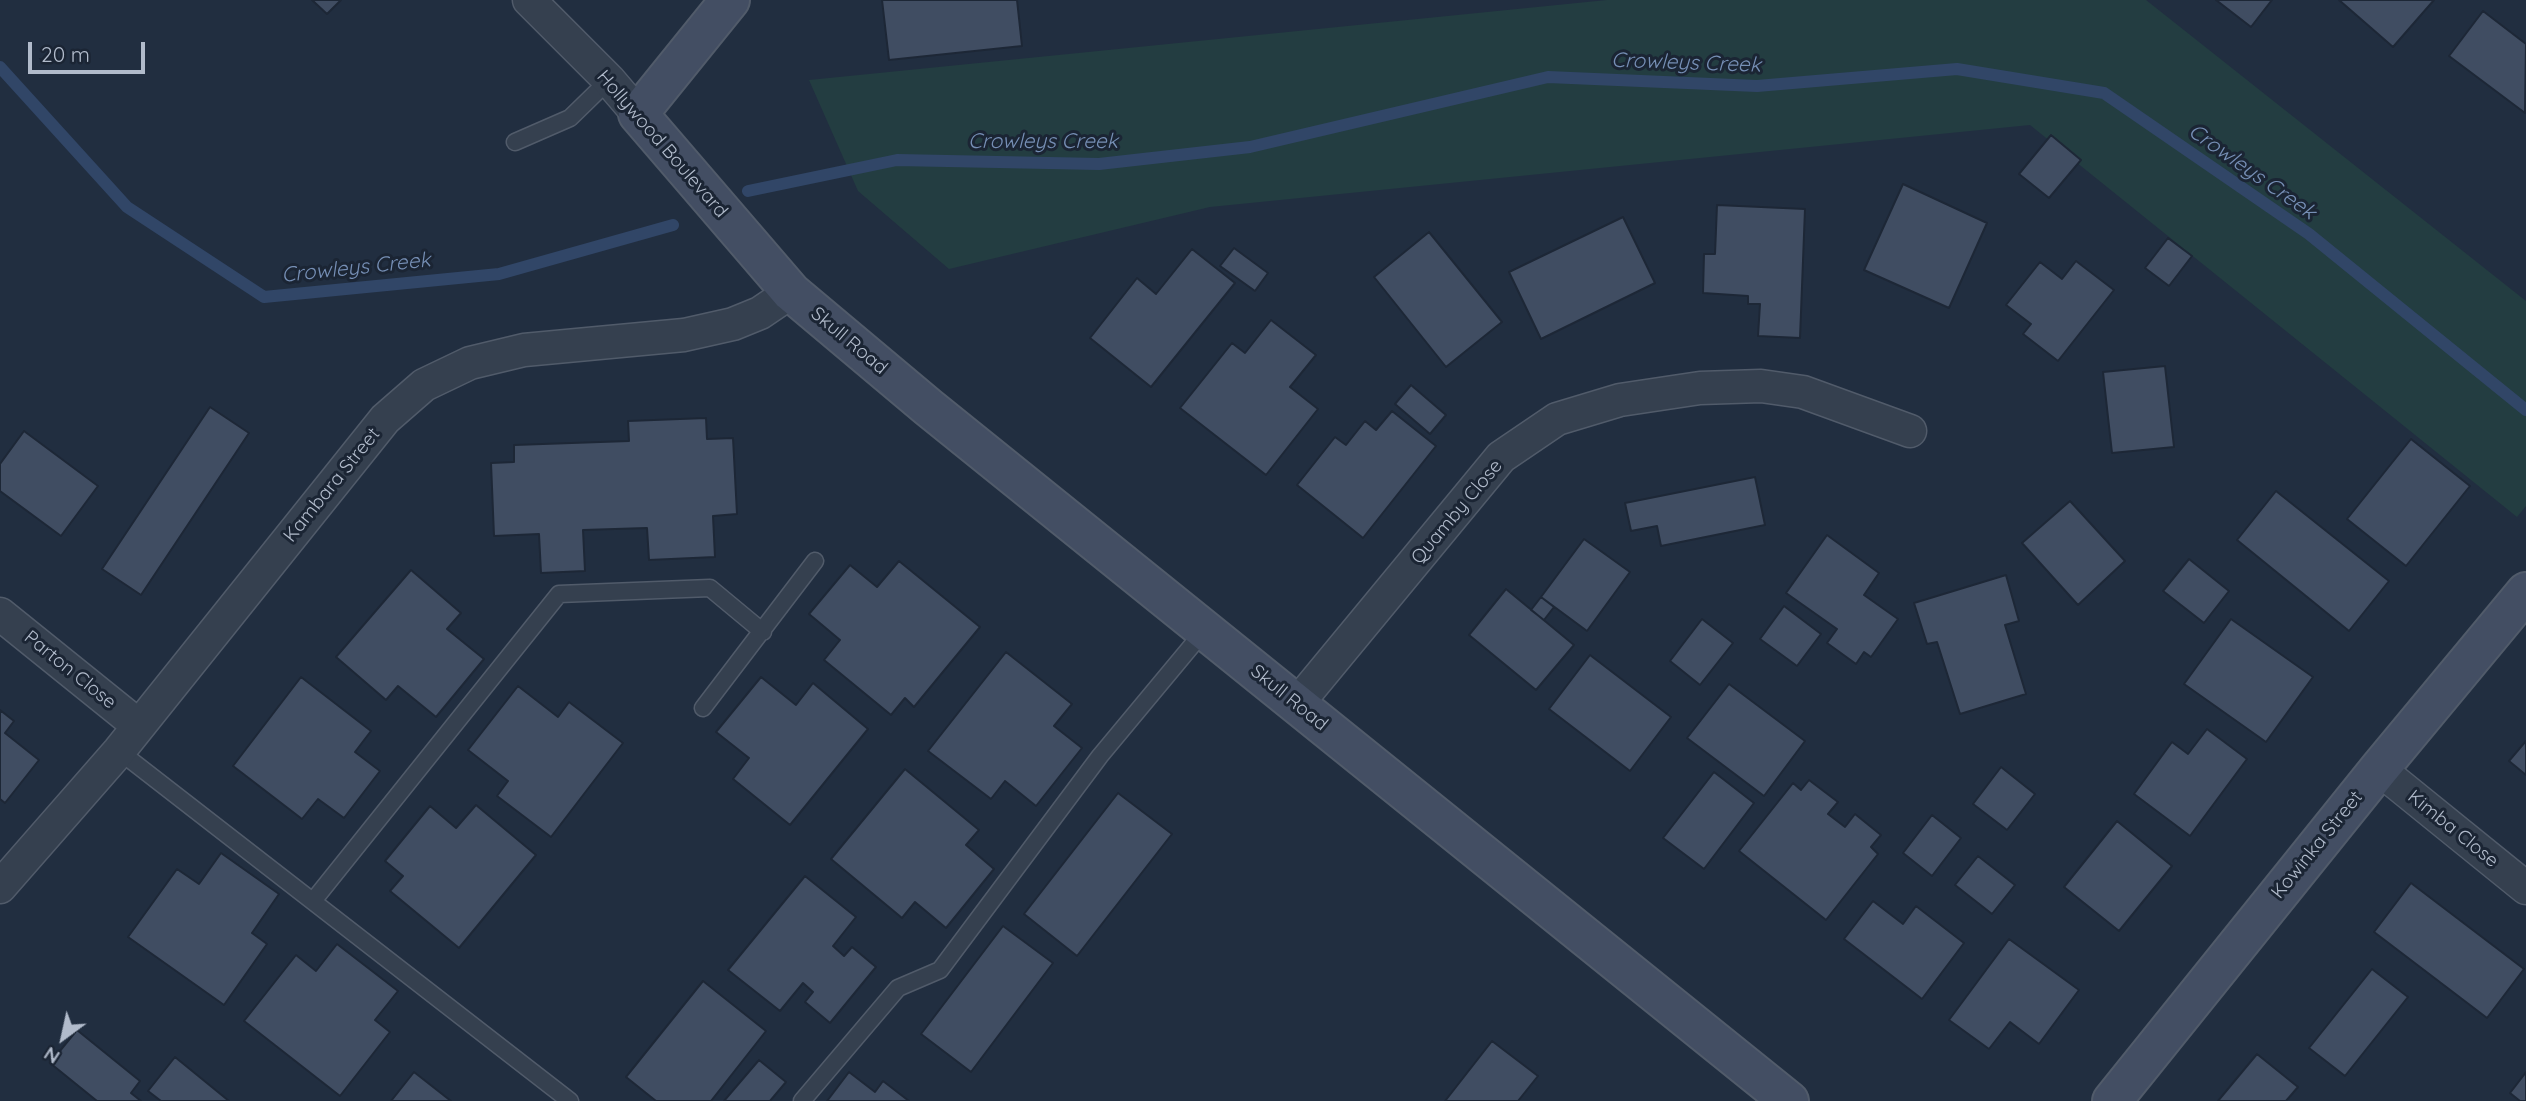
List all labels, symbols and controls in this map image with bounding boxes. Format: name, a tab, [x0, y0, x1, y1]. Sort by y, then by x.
scale bar	[32, 28, 149, 72]
text: 20 m	[41, 41, 90, 67]
water label: Crowleys Creek	[1611, 48, 1761, 78]
street label: Hollywood Boulevard	[592, 66, 732, 222]
water label: Crowleys Creek	[2183, 119, 2321, 225]
water label: Crowleys Creek	[968, 129, 1118, 155]
water label: Crowleys Creek	[280, 248, 432, 288]
street label: Skull Road	[806, 302, 892, 380]
street label: Kambara Street	[279, 423, 385, 547]
street label: Quamby Close	[1407, 455, 1507, 569]
street label: Parton Close	[19, 626, 121, 714]
street label: Skull Road	[1246, 660, 1332, 736]
street label: Kimba Close	[2403, 785, 2503, 873]
street label: Kowinka Street	[2267, 787, 2367, 903]
north arrow	[28, 1003, 98, 1073]
text: N	[39, 1042, 64, 1069]

